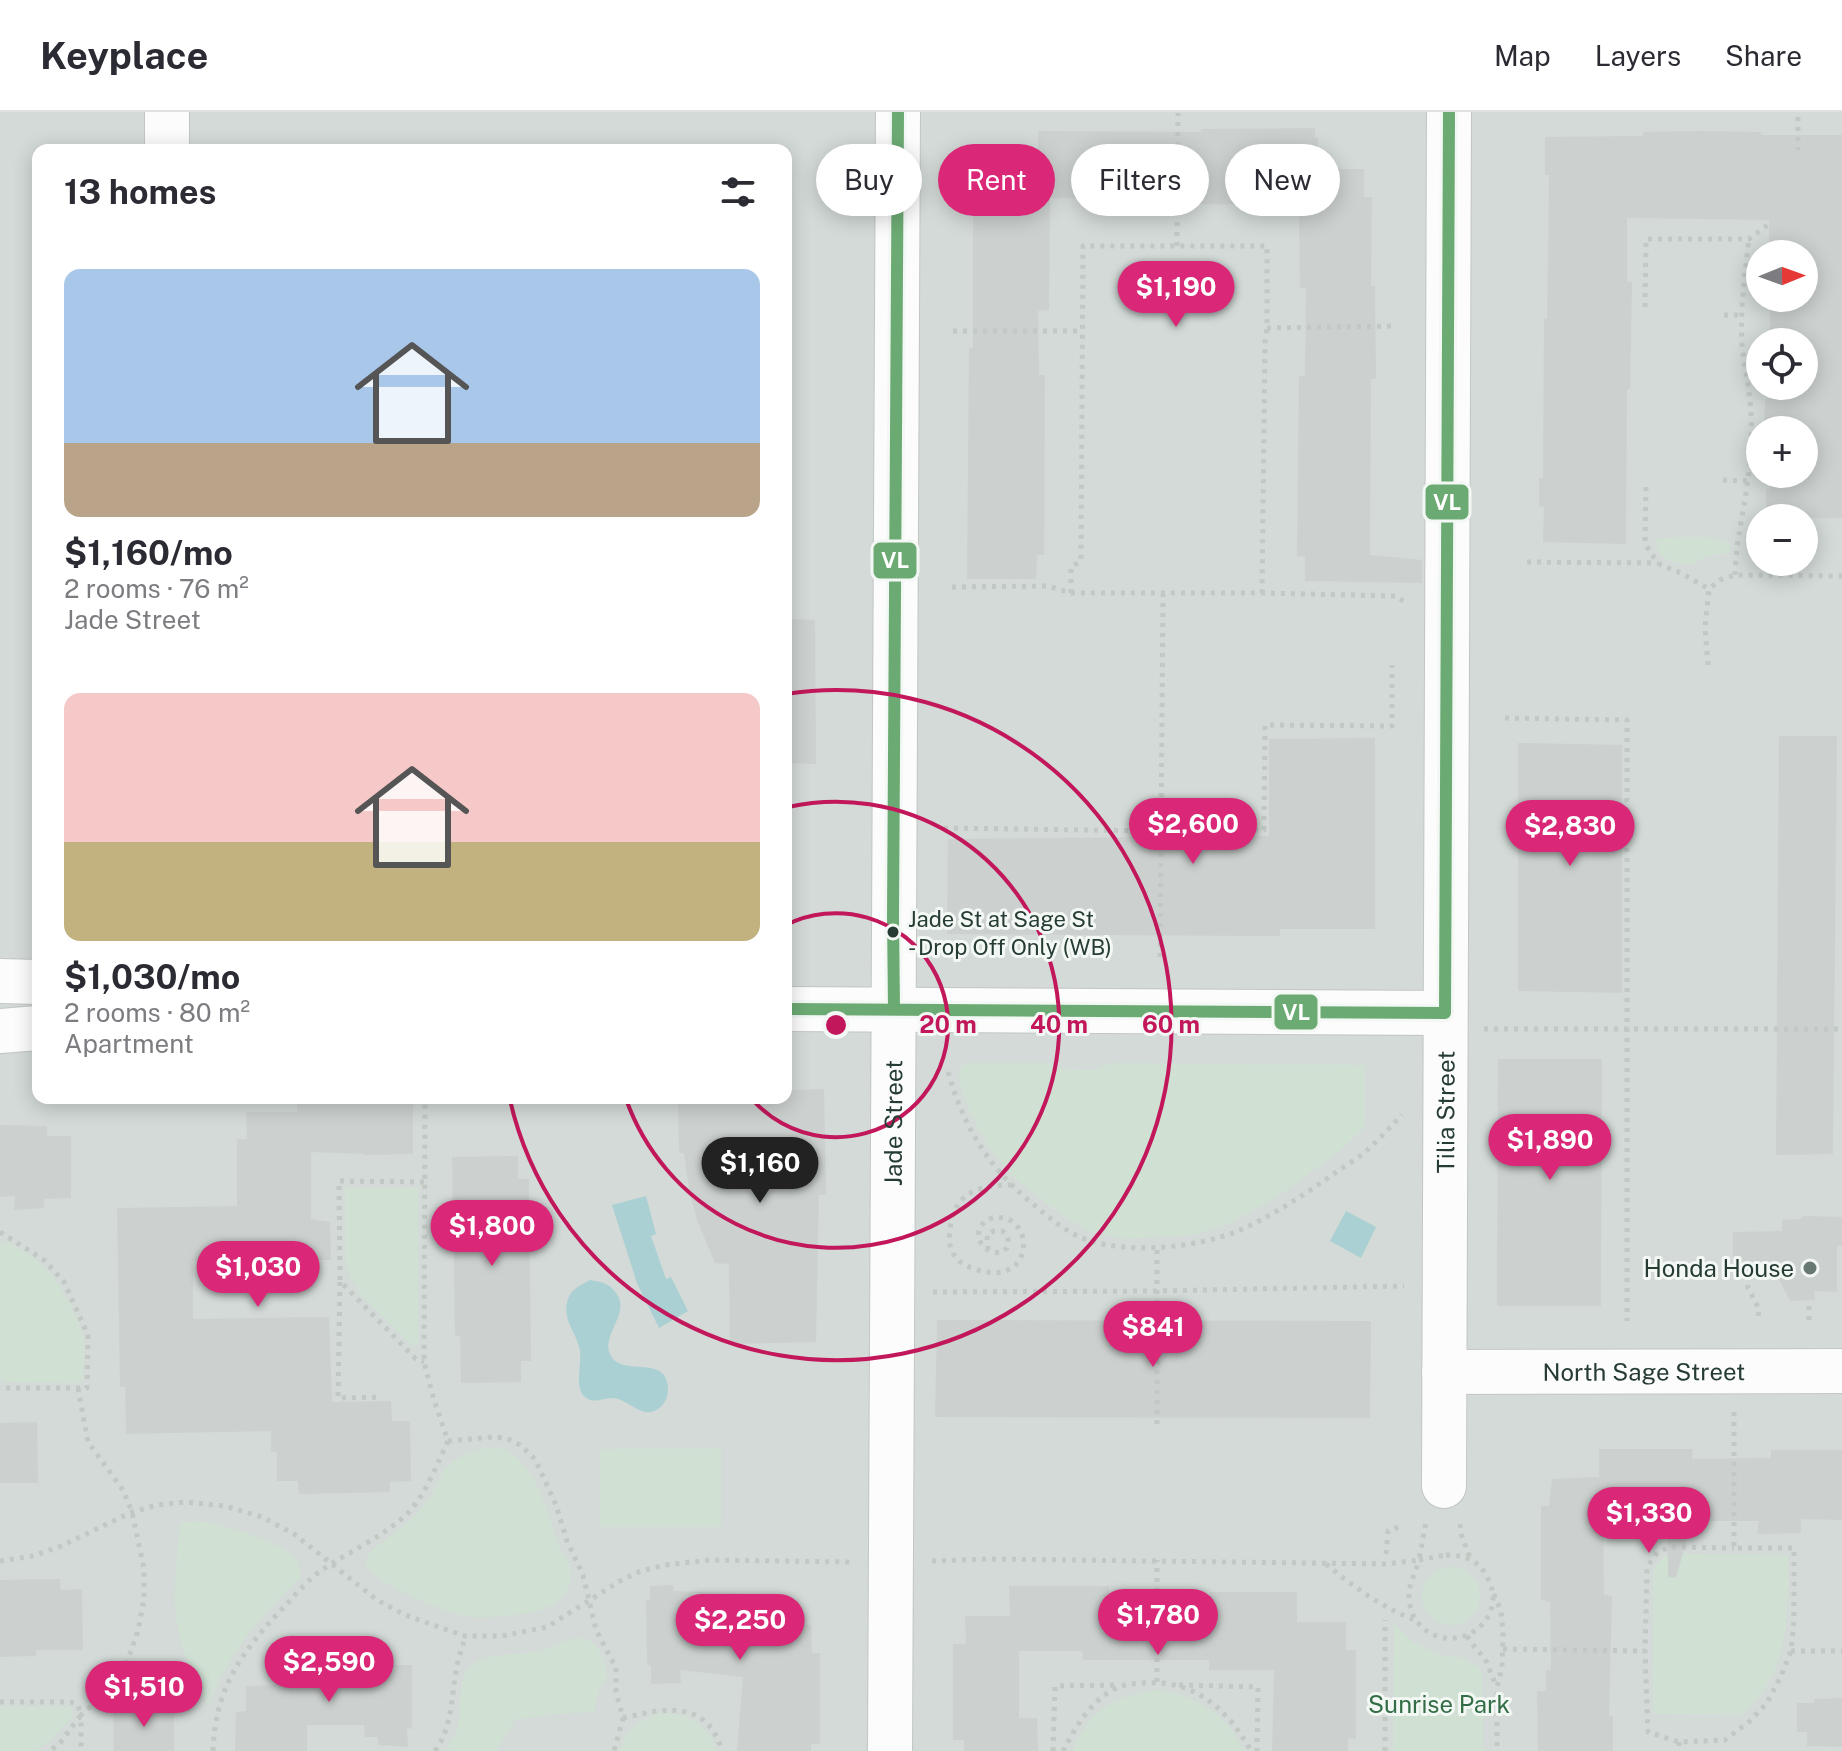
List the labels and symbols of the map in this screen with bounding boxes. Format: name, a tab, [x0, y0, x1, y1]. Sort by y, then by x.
north arrow	[1746, 240, 1818, 312]
pin: $1,190	[1111, 261, 1241, 329]
line badge: VL	[1424, 483, 1470, 521]
text: VL	[1433, 489, 1461, 515]
line badge: VL	[872, 541, 918, 580]
text: VL	[881, 547, 909, 573]
pin: $2,600	[1128, 798, 1258, 866]
pin: $2,830	[1505, 800, 1635, 868]
place label: Jade St at Sage St - Drop Off Only (WB)	[908, 906, 1112, 960]
marker: Jade St at Sage St - Drop Off Only (WB)	[885, 924, 901, 940]
line badge: VL	[1273, 993, 1319, 1031]
text: VL	[1282, 999, 1310, 1025]
text: 20 m	[919, 1010, 977, 1038]
text: 40 m	[1030, 1010, 1088, 1038]
text: 60 m	[1142, 1010, 1200, 1038]
centre of rings	[822, 1011, 850, 1039]
street label: Tilia Street	[1431, 1051, 1460, 1173]
street label: Jade Street	[879, 1060, 907, 1186]
pin: $1,890	[1485, 1114, 1615, 1182]
pin: $1,160	[695, 1137, 825, 1205]
pin: $1,800	[427, 1200, 557, 1268]
pin: $1,030	[193, 1241, 323, 1309]
place label: Honda House	[1644, 1254, 1794, 1282]
marker: Honda House	[1801, 1259, 1819, 1277]
pin: $841	[1106, 1301, 1200, 1369]
street label: North Sage Street	[1543, 1357, 1745, 1386]
pin: $1,330	[1584, 1487, 1714, 1555]
pin: $1,780	[1093, 1589, 1223, 1657]
pin: $2,250	[675, 1594, 805, 1662]
pin: $2,590	[264, 1636, 394, 1704]
pin: $1,510	[79, 1661, 209, 1729]
park label: Sunrise Park	[1368, 1690, 1510, 1718]

